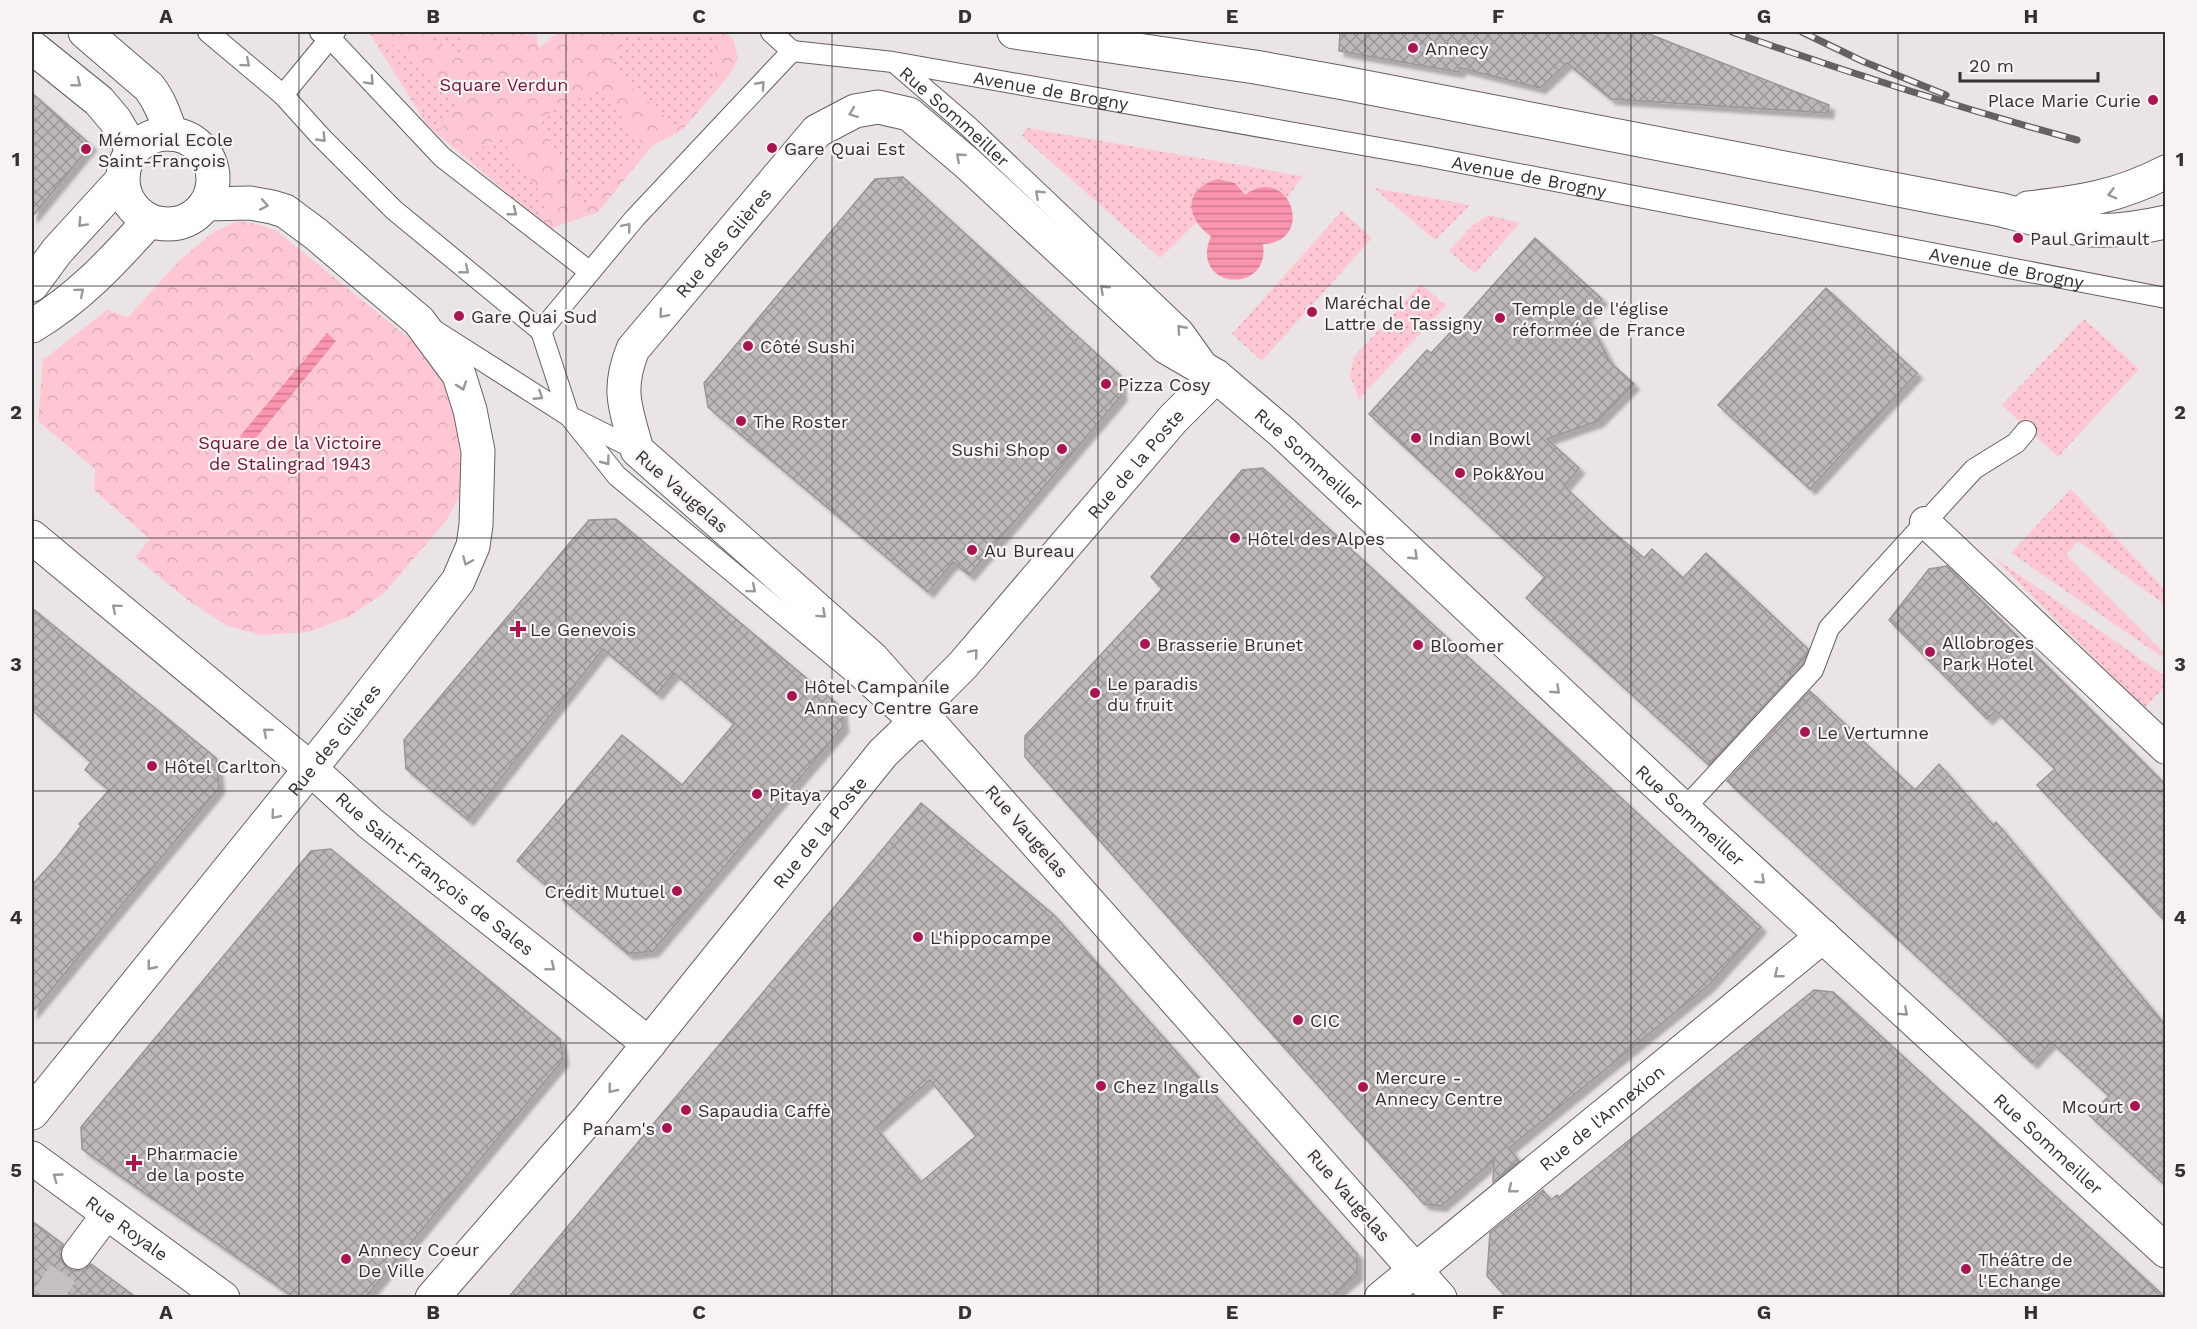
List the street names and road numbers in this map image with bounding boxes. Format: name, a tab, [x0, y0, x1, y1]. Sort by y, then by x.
street label: Rue Sommeiller	[896, 62, 1014, 171]
street label: Avenue de Brogny	[972, 66, 1131, 114]
street label: Avenue de Brogny	[1450, 151, 1609, 201]
street label: Rue des Glières	[671, 183, 775, 302]
street label: Avenue de Brogny	[1927, 242, 2086, 293]
street label: Rue Sommeiller	[1251, 403, 1368, 514]
street label: Rue de la Poste	[1082, 404, 1188, 523]
street label: Rue Vaugelas	[631, 445, 733, 537]
street label: Rue des Glières	[282, 679, 385, 800]
street label: Rue Sommeiller	[1632, 760, 1749, 870]
street label: Rue de la Poste	[768, 772, 871, 892]
street label: Rue Vaugelas	[981, 780, 1073, 882]
street label: Rue Saint-François de Sales	[332, 787, 538, 959]
street label: Rue de l'Annexion	[1535, 1060, 1668, 1175]
street label: Rue Sommeiller	[1990, 1088, 2107, 1199]
street label: Rue Vaugelas	[1303, 1144, 1395, 1246]
street label: Rue Royale	[82, 1191, 172, 1265]

